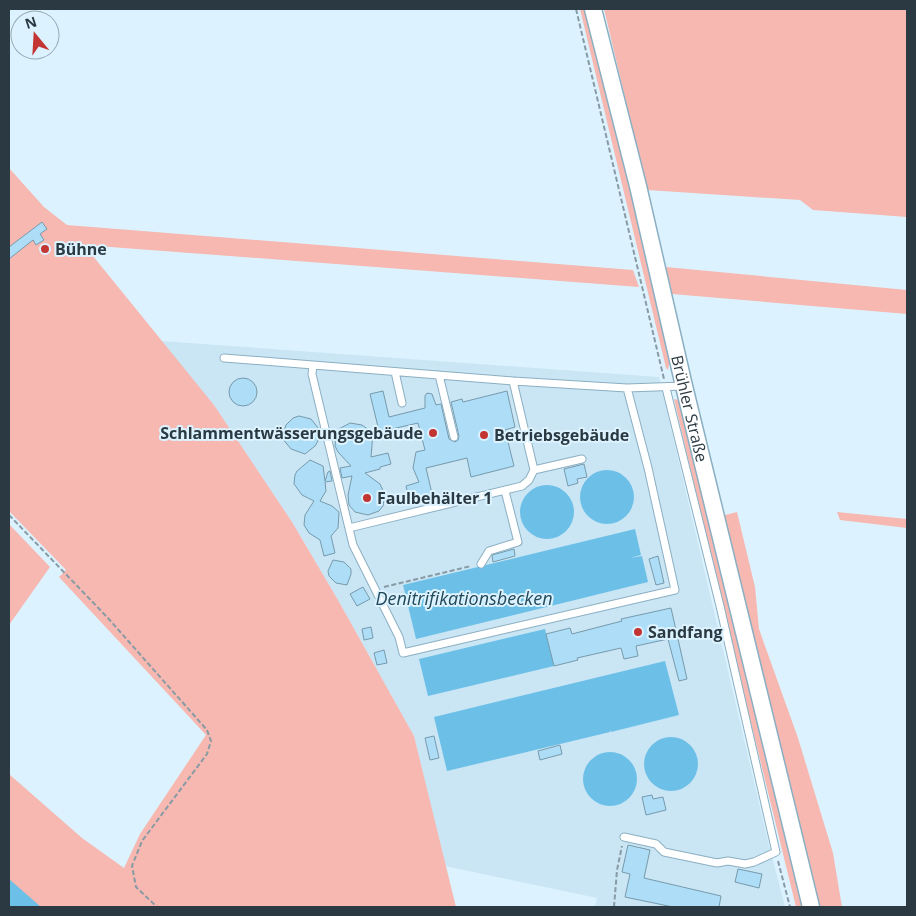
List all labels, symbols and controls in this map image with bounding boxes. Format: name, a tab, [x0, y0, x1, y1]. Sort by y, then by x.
north arrow	[10, 10, 60, 60]
text: N	[22, 11, 39, 33]
place label: Bühne	[55, 238, 107, 260]
marker: Bühne	[39, 243, 51, 255]
street label: Brühler Straße	[666, 353, 713, 464]
place label: Schlammentwässerungsgebäude	[160, 422, 423, 444]
place label: Betriebsgebäude	[494, 424, 629, 446]
marker: Schlammentwässerungsgebäude	[427, 427, 439, 439]
marker: Betriebsgebäude	[478, 429, 490, 441]
place label: Faulbehälter 1	[377, 487, 492, 509]
marker: Faulbehälter 1	[361, 492, 373, 504]
water label: Denitrifikationsbecken	[375, 586, 553, 610]
place label: Sandfang	[648, 621, 723, 643]
marker: Sandfang	[632, 626, 644, 638]

